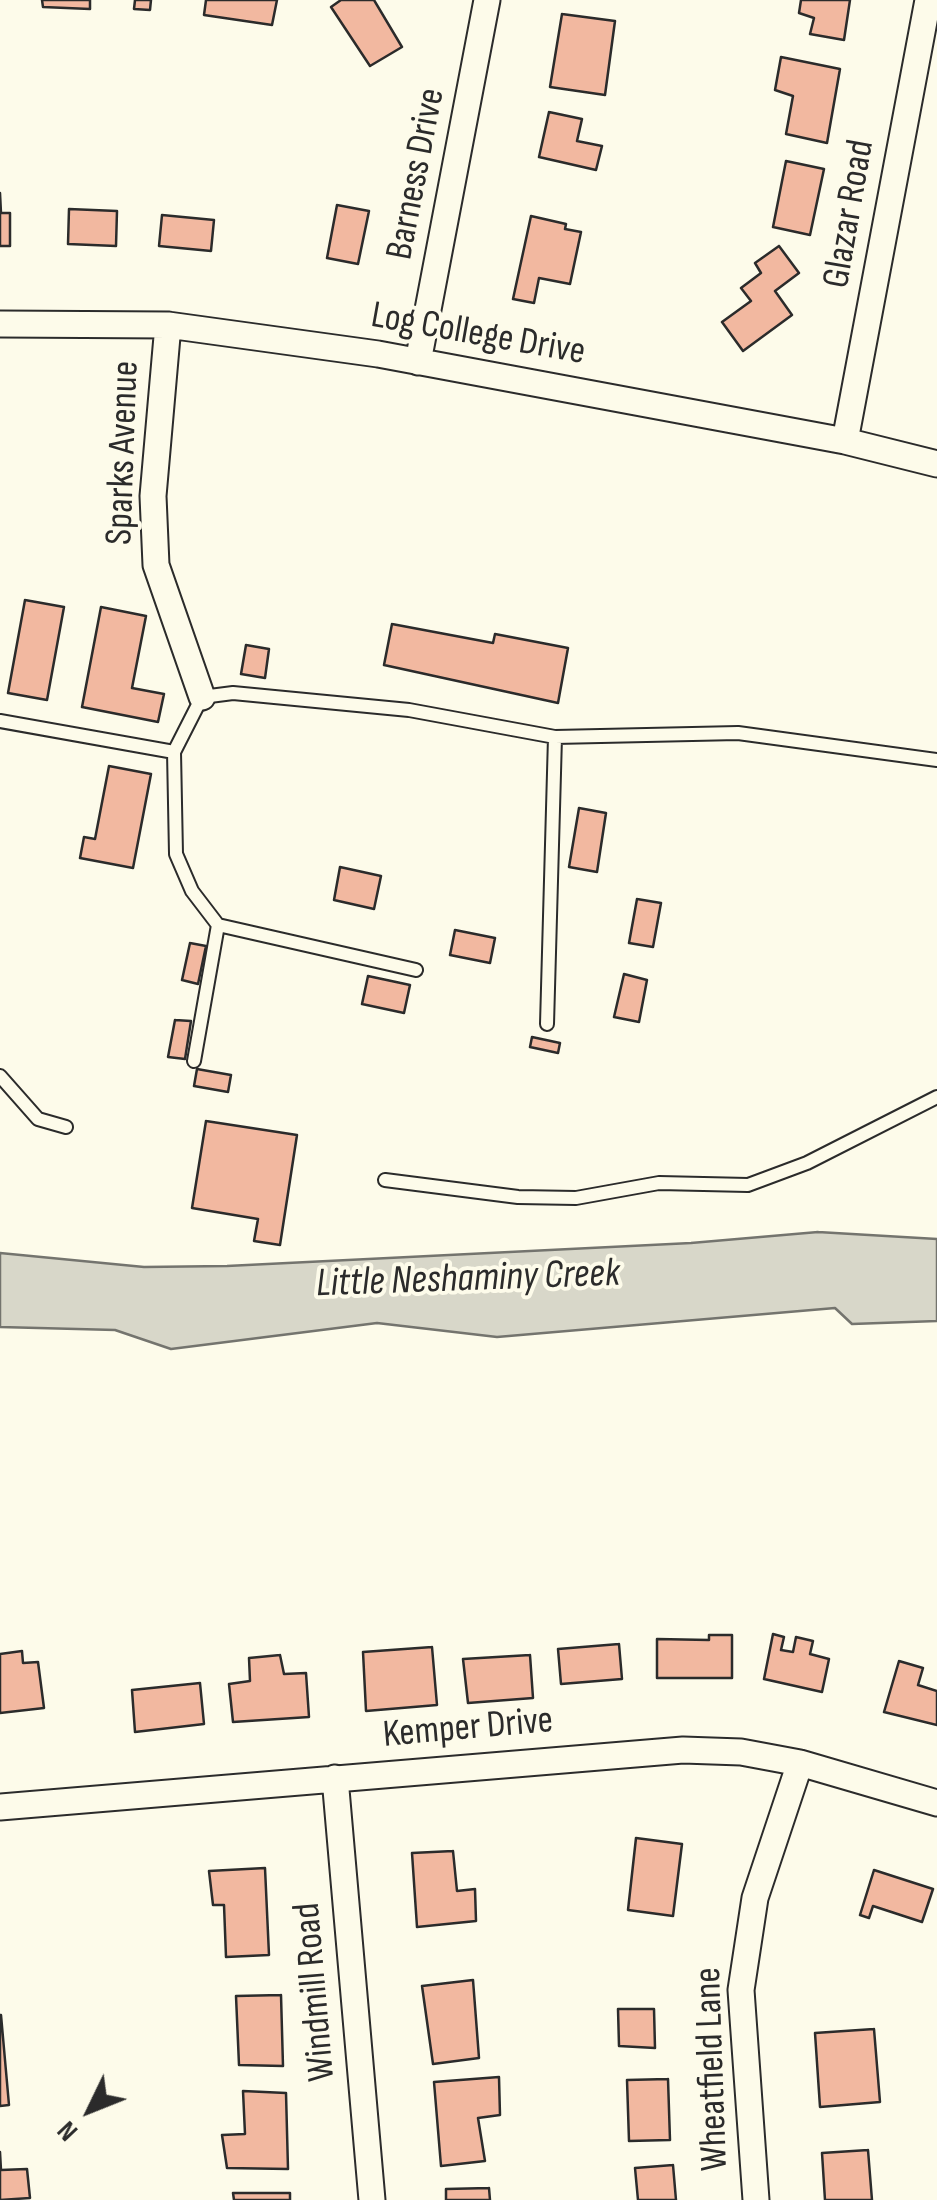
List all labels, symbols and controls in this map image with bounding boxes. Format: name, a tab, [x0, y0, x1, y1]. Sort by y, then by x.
street label: Barness Drive	[378, 85, 456, 263]
street label: Glazar Road	[815, 137, 885, 291]
street label: Log College Drive	[367, 294, 589, 376]
street label: Sparks Avenue	[98, 360, 150, 546]
water label: Little Neshaminy Creek	[315, 1251, 621, 1309]
street label: Kemper Drive	[381, 1699, 555, 1759]
street label: Windmill Road	[285, 1901, 347, 2083]
street label: Wheatfield Lane	[687, 1966, 739, 2172]
north arrow	[40, 2060, 140, 2160]
text: N	[51, 2114, 85, 2148]

